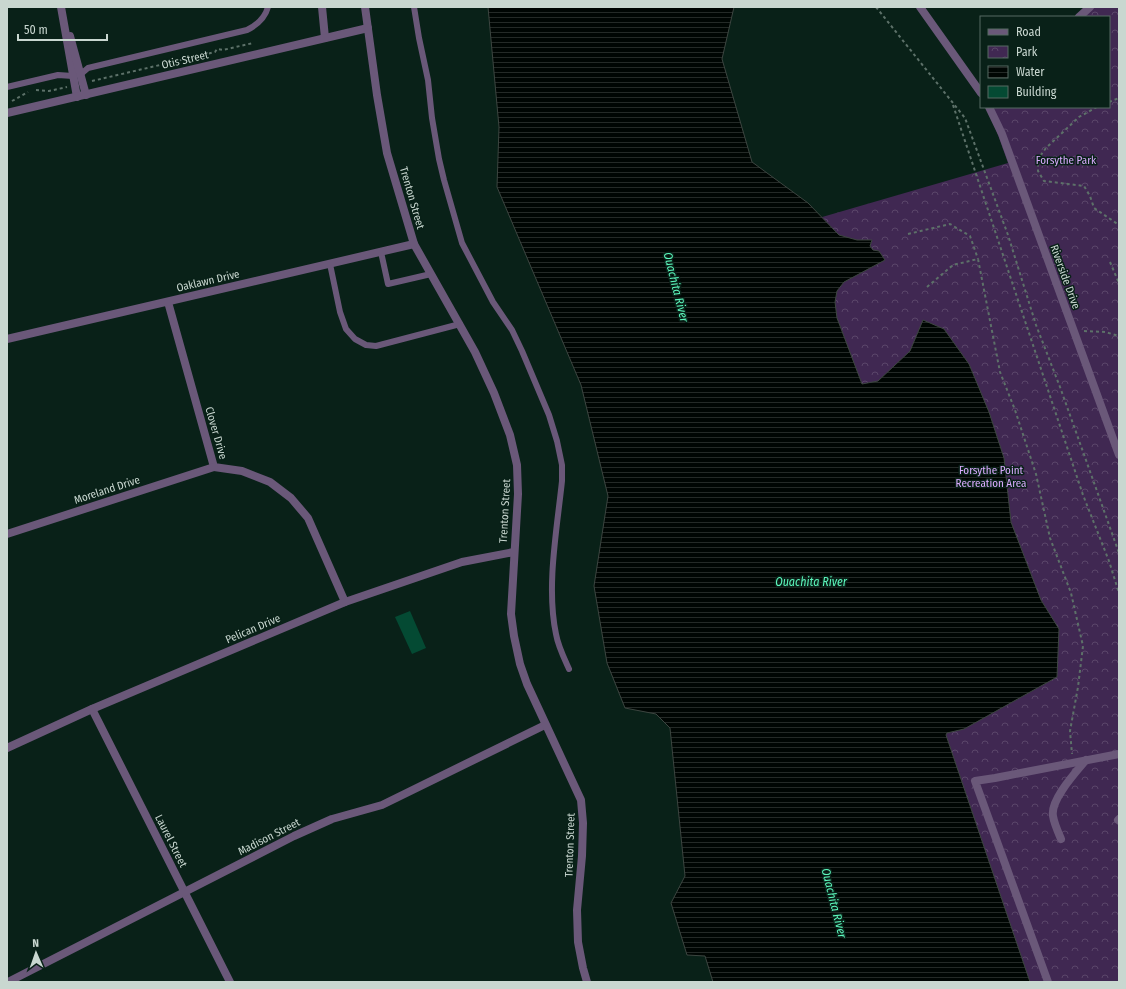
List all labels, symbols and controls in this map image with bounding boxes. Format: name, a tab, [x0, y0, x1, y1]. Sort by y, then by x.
scale bar	[18, 16, 107, 42]
legend	[980, 16, 1110, 108]
text: 50 m	[24, 23, 48, 37]
text: Road	[1016, 25, 1041, 39]
text: Park	[1016, 45, 1038, 59]
street label: Otis Street	[160, 48, 210, 72]
text: Water	[1016, 65, 1045, 79]
text: Building	[1016, 85, 1057, 99]
park label: Forsythe Park	[1036, 154, 1097, 167]
street label: Trenton Street	[397, 165, 427, 231]
street label: Riverside Drive	[1047, 243, 1083, 311]
water label: Ouachita River	[661, 251, 692, 324]
street label: Oaklawn Drive	[175, 267, 241, 295]
street label: Clover Drive	[202, 405, 230, 461]
park label: Forsythe Point Recreation Area	[956, 464, 1026, 490]
street label: Moreland Drive	[72, 473, 142, 507]
street label: Trenton Street	[497, 478, 513, 543]
water label: Ouachita River	[775, 575, 848, 589]
street label: Pelican Drive	[224, 612, 282, 646]
street label: Laurel Street	[152, 812, 190, 870]
street label: Trenton Street	[562, 812, 578, 877]
street label: Madison Street	[236, 816, 303, 858]
water label: Ouachita River	[819, 867, 850, 940]
north arrow	[16, 933, 56, 973]
text: N	[32, 937, 39, 950]

